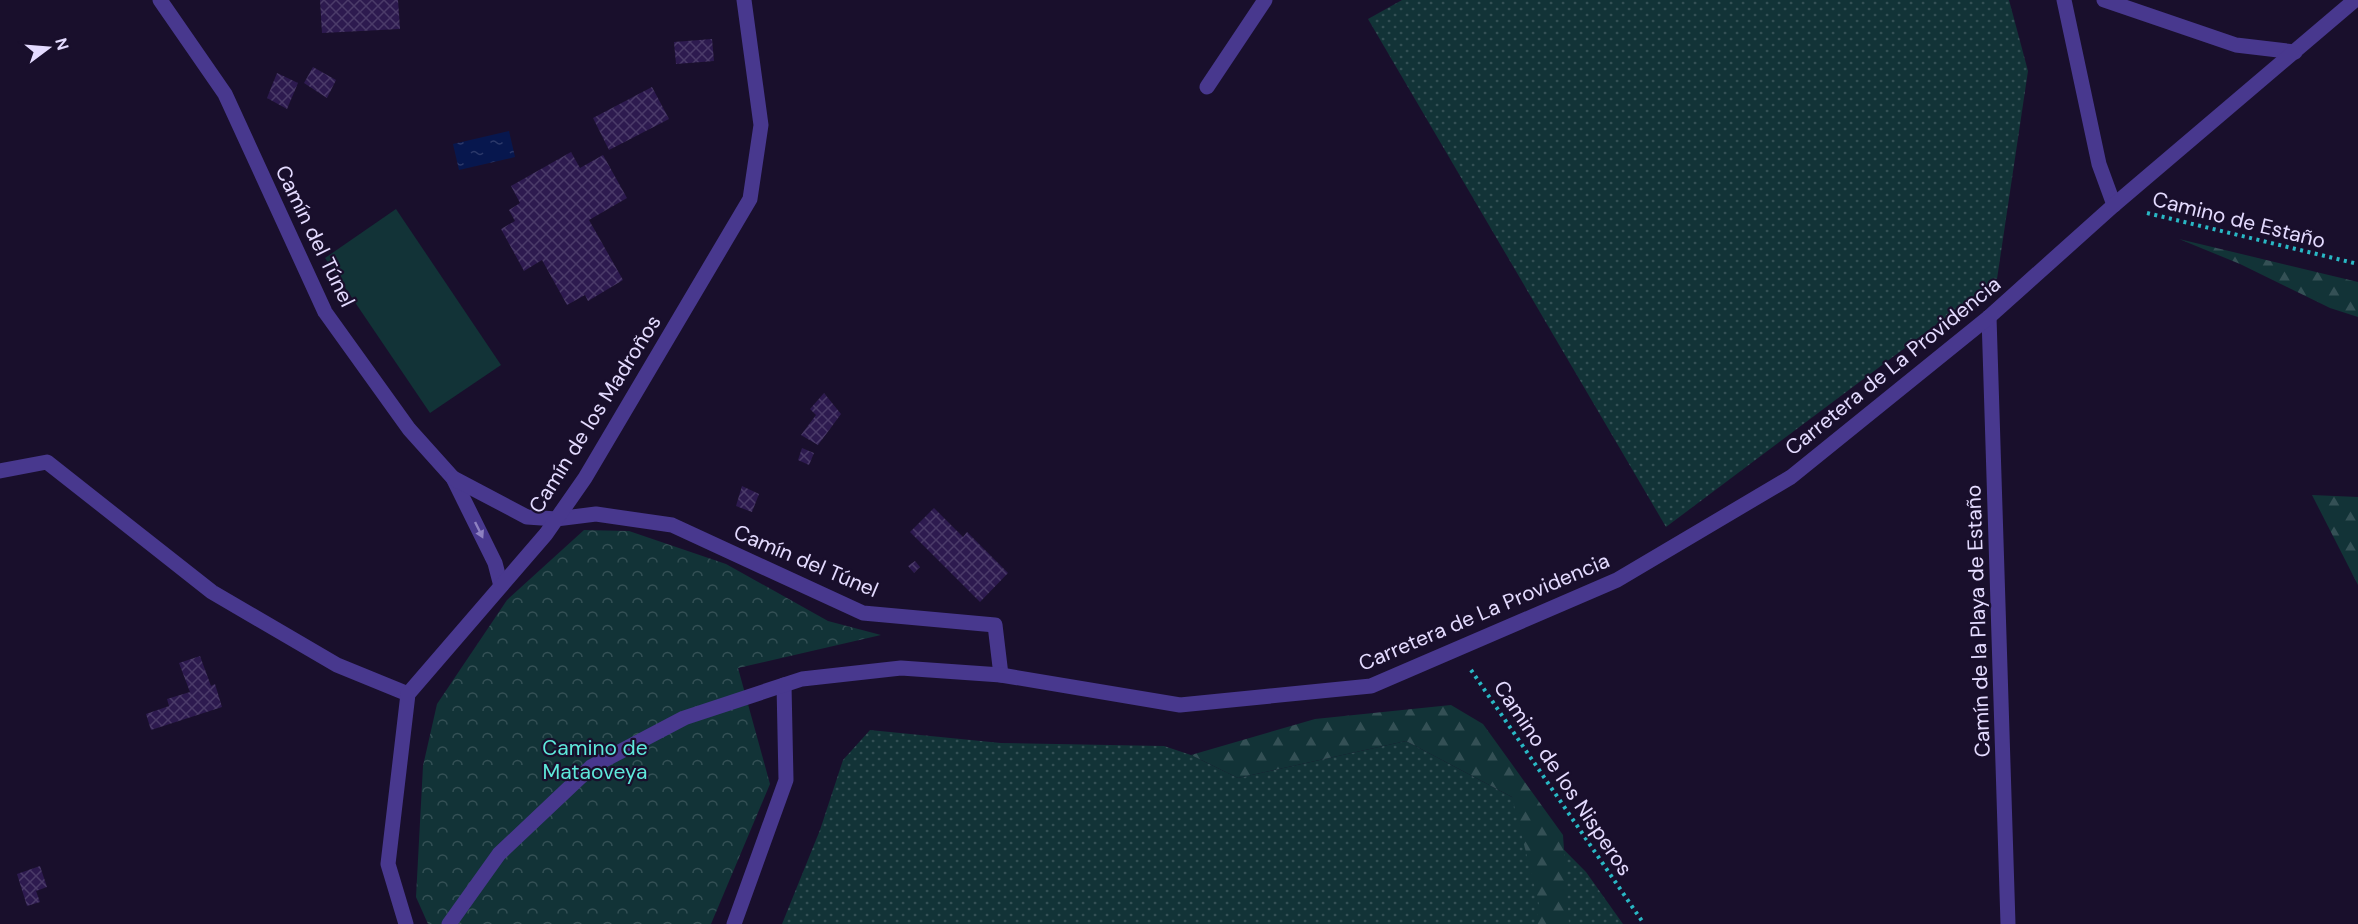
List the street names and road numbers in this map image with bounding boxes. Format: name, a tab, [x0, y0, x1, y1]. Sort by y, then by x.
street label: Camín del Túnel	[269, 161, 361, 311]
street label: Camino de Estaño	[2150, 185, 2328, 255]
street label: Carretera de La Providencia	[1779, 270, 2007, 462]
street label: Camín de los Madroños	[523, 310, 667, 518]
street label: Camín de la Playa de Estaño	[1959, 484, 1997, 758]
street label: Camín del Túnel	[730, 518, 882, 604]
street label: Carretera de La Providencia	[1354, 546, 1614, 678]
street label: Camino de los Nisperos	[1487, 675, 1639, 881]

